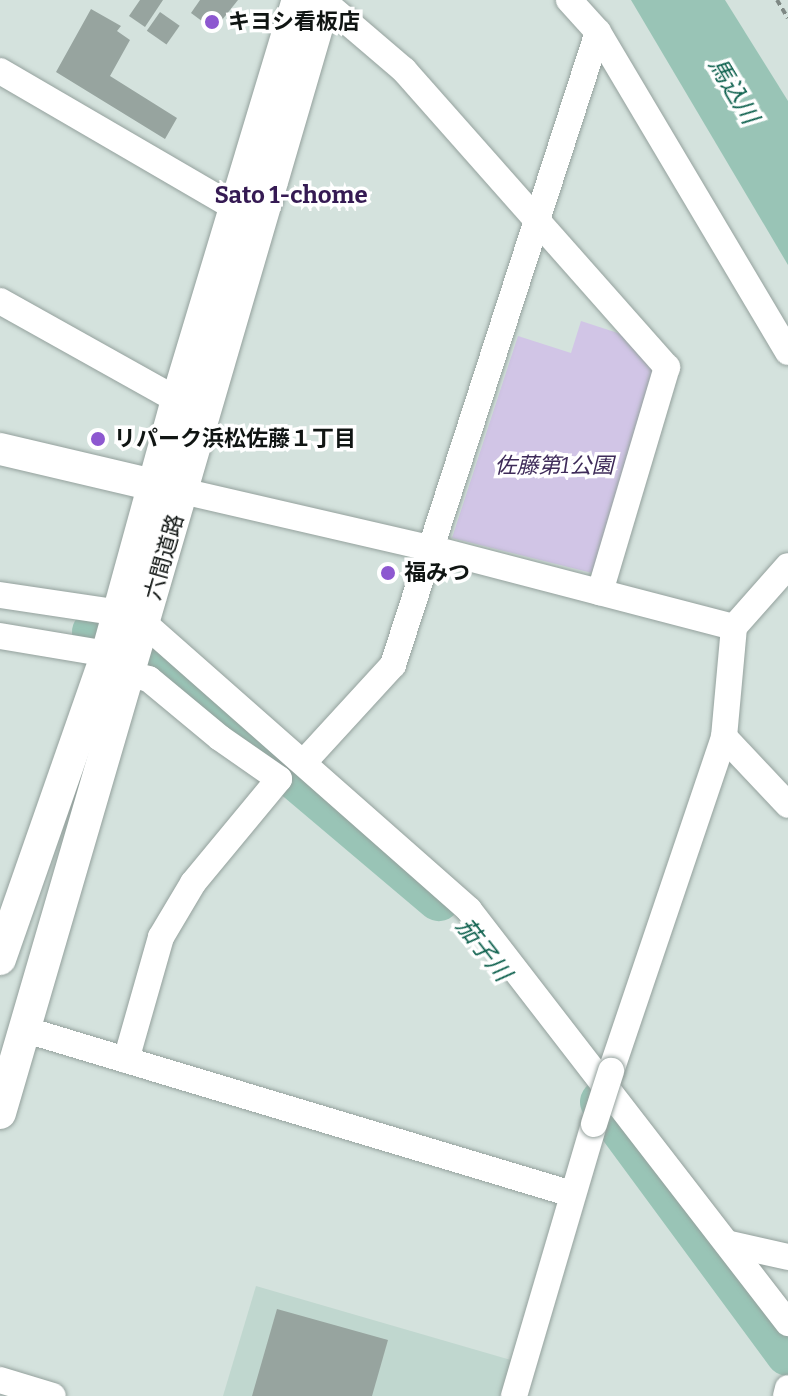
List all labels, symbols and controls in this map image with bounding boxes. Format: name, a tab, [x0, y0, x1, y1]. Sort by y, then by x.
place label: キヨシ看板店	[228, 9, 360, 35]
marker: キヨシ看板店	[203, 13, 221, 31]
water label: 馬込川	[702, 53, 764, 129]
district label: Sato 1-chome	[214, 182, 368, 210]
place label: リパーク浜松佐藤１丁目	[114, 426, 356, 452]
marker: リパーク浜松佐藤１丁目	[89, 430, 107, 448]
park label: 佐藤第1公園	[495, 453, 613, 479]
street label: 六間道路	[139, 511, 189, 603]
place label: 福みつ	[404, 560, 470, 586]
marker: 福みつ	[379, 564, 397, 582]
water label: 茄子川	[449, 913, 517, 987]

